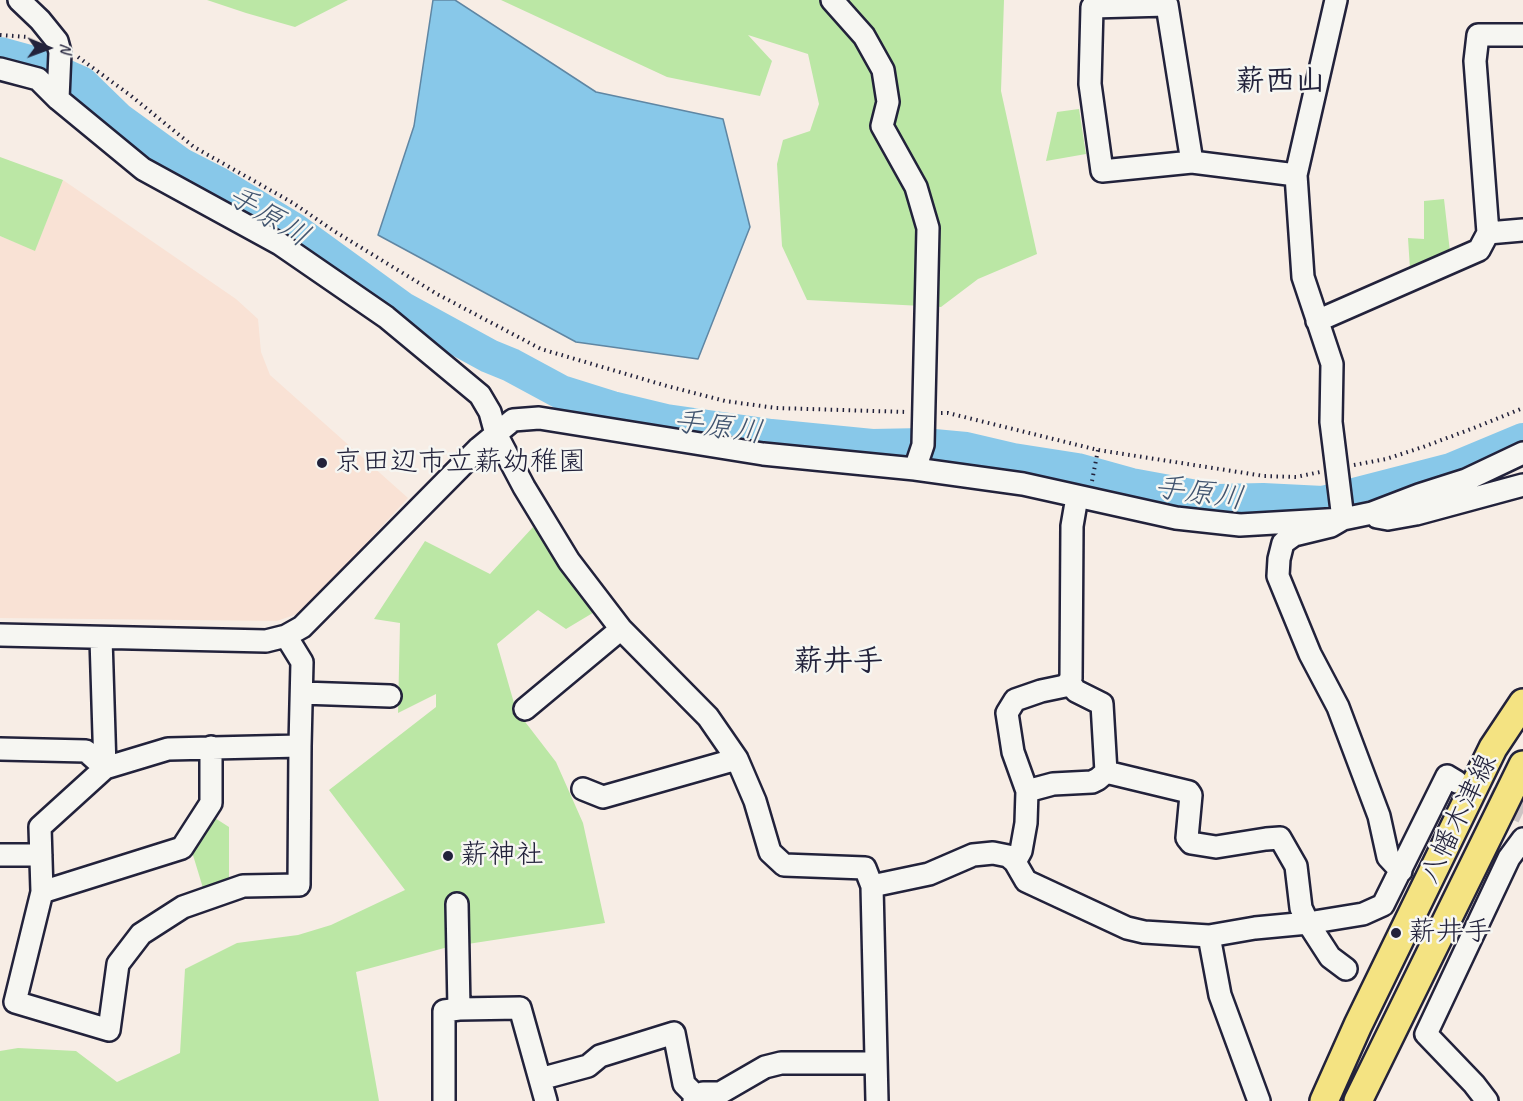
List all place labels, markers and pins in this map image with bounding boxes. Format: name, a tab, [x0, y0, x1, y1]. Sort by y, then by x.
place label: 京田辺市立薪幼稚園	[334, 446, 586, 480]
marker: 京田辺市立薪幼稚園	[315, 456, 329, 470]
place label: 薪神社	[460, 839, 544, 873]
marker: 薪神社	[441, 849, 455, 863]
place label: 薪井手	[1408, 916, 1492, 950]
marker: 薪井手	[1389, 926, 1403, 940]

